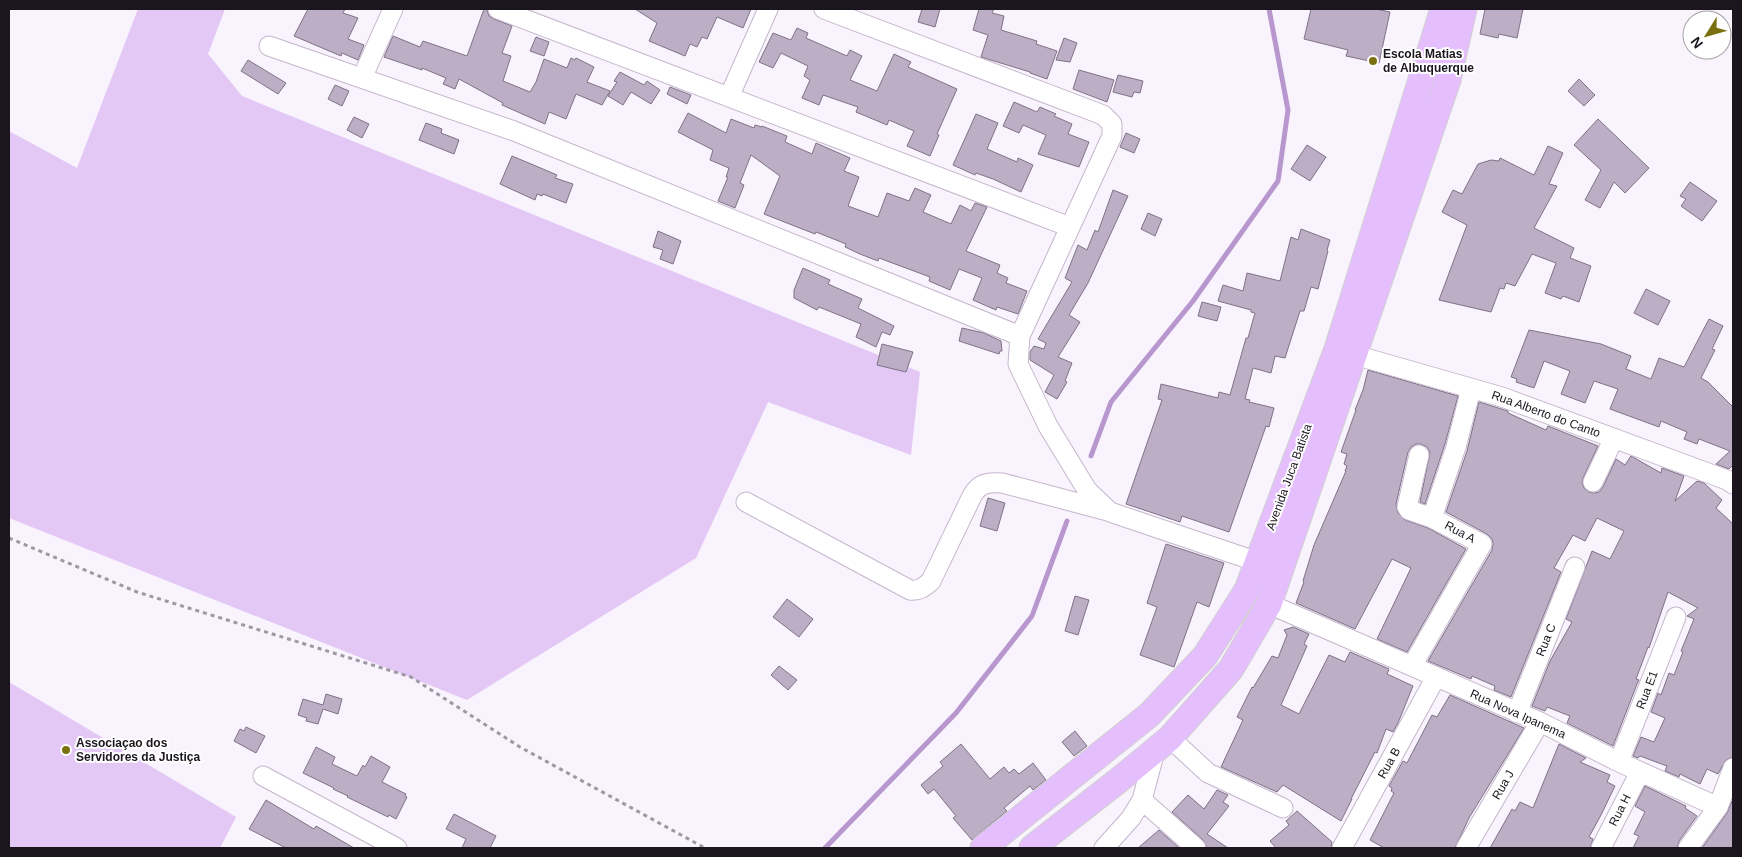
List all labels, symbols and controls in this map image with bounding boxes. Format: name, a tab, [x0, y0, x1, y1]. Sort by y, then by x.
north arrow	[1682, 10, 1732, 60]
text: N	[1687, 34, 1706, 52]
place label: Escola Matias de Albuquerque	[1383, 47, 1474, 75]
marker: Escola Matias de Albuquerque	[1367, 55, 1379, 67]
street label: Rua Alberto do Canto	[1490, 388, 1603, 440]
street label: Avenida Juca Batista	[1263, 422, 1315, 532]
street label: Rua A	[1442, 518, 1478, 546]
street label: Rua C	[1533, 621, 1559, 658]
street label: Rua E1	[1633, 669, 1661, 711]
street label: Rua Nova Ipanema	[1468, 687, 1568, 742]
place label: Associaçao dos Servidores da Justiça	[76, 736, 200, 764]
marker: Associaçao dos Servidores da Justiça	[60, 744, 72, 756]
street label: Rua B	[1375, 745, 1403, 781]
street label: Rua J	[1489, 768, 1517, 802]
street label: Rua H	[1606, 792, 1634, 828]

